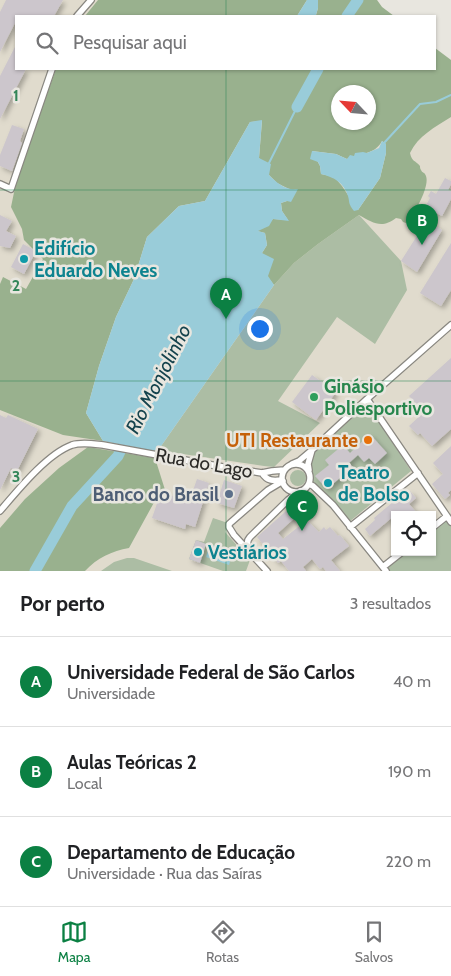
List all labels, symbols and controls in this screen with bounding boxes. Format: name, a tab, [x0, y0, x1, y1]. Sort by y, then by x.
search box	[15, 15, 436, 70]
icon: search	[33, 29, 61, 57]
text: Pesquisar aqui	[73, 31, 187, 54]
north arrow	[331, 85, 376, 130]
text: 1	[13, 86, 19, 105]
pin: B	[406, 204, 438, 245]
place label: Edifício Eduardo Neves	[34, 237, 157, 282]
marker: Edifício Eduardo Neves	[18, 253, 30, 265]
text: 2	[12, 276, 20, 295]
pin: A	[210, 278, 242, 319]
your location	[247, 316, 273, 342]
water label: Rio Monjolinho	[120, 320, 196, 438]
place label: Ginásio Poliesportivo	[324, 375, 433, 420]
marker: Ginásio Poliesportivo	[308, 391, 320, 403]
place label: UTI Restaurante	[226, 429, 358, 452]
marker: UTI Restaurante	[362, 434, 374, 446]
street label: Rua do Lago	[154, 443, 254, 483]
place label: Teatro de Bolso	[338, 461, 410, 506]
text: 3	[12, 467, 20, 486]
marker: Teatro de Bolso	[322, 477, 334, 489]
place label: Banco do Brasil	[93, 483, 219, 506]
marker: Banco do Brasil	[223, 488, 235, 500]
pin: C	[286, 490, 318, 531]
map controls	[391, 511, 436, 556]
button: locate	[391, 511, 436, 556]
place label: Vestiários	[208, 541, 287, 564]
marker: Vestiários	[192, 546, 204, 558]
text: Por perto	[20, 591, 105, 616]
text: 3 resultados	[350, 594, 431, 613]
text: Universidade Federal de São Carlos	[67, 661, 355, 684]
text: A	[31, 672, 41, 691]
text: 40 m	[393, 672, 431, 691]
text: Universidade	[67, 684, 155, 703]
text: Aulas Teóricas 2	[67, 751, 197, 774]
text: B	[31, 762, 41, 781]
text: 190 m	[388, 762, 431, 781]
text: Local	[67, 774, 102, 793]
text: Departamento de Educação	[67, 841, 295, 864]
text: C	[31, 852, 41, 871]
text: 220 m	[385, 852, 431, 871]
text: Universidade · Rua das Saíras	[67, 864, 262, 883]
tab: Mapa	[58, 918, 90, 966]
tab: Rotas	[206, 918, 239, 966]
tab: Salvos	[355, 918, 393, 966]

